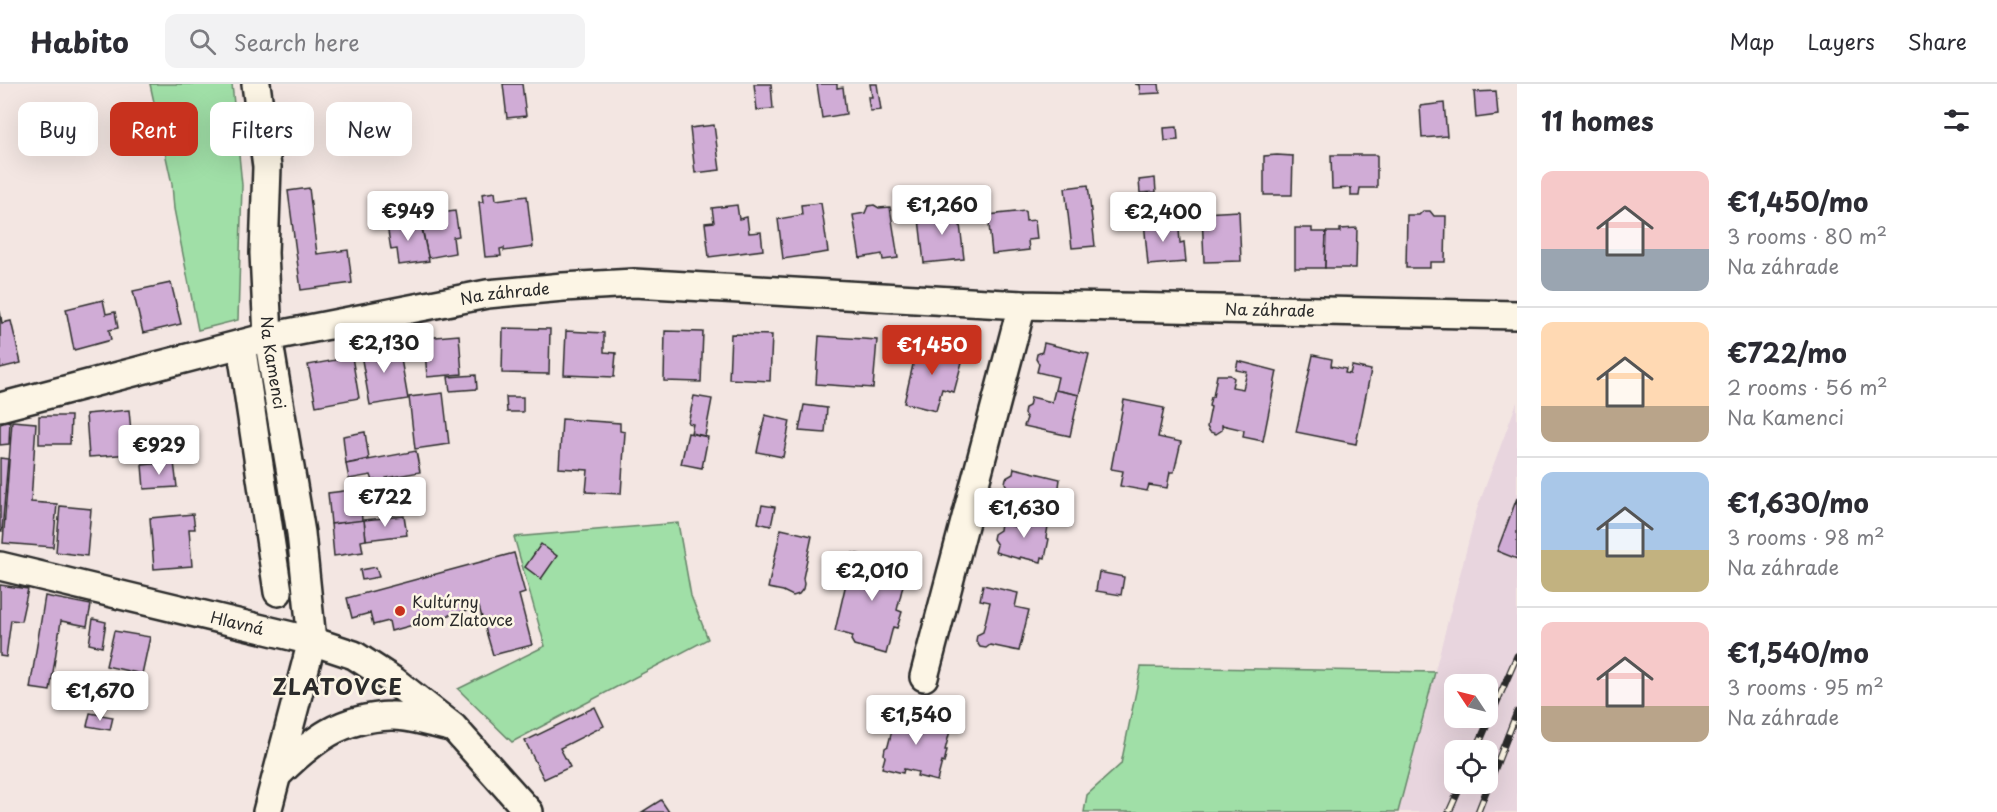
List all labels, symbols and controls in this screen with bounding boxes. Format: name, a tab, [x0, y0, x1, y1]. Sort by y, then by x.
search box	[165, 14, 585, 68]
text: Habito	[30, 20, 129, 63]
icon: search	[186, 25, 219, 58]
text: Search here	[234, 25, 360, 58]
text: Map	[1730, 25, 1774, 57]
text: Layers	[1807, 25, 1875, 57]
text: Share	[1908, 25, 1967, 57]
text: 11 homes	[1541, 101, 1654, 140]
chip: Buy	[18, 102, 98, 156]
chip: Rent	[110, 102, 198, 156]
chip: Filters	[210, 102, 314, 156]
chip: New	[326, 102, 412, 156]
icon: filters	[1940, 104, 1973, 137]
text: €1,450/mo	[1727, 182, 1868, 221]
pin: €1,260	[893, 185, 991, 236]
text: €1,260	[906, 189, 978, 219]
pin: €949	[372, 191, 444, 242]
pin: €2,400	[1114, 192, 1212, 243]
text: €949	[381, 195, 435, 225]
icon: home	[1589, 195, 1661, 267]
text: €2,400	[1124, 196, 1202, 226]
text: 3 rooms · 80 m²	[1727, 221, 1887, 251]
text: Na záhrade	[1727, 251, 1839, 281]
street label: Na záhrade	[458, 275, 550, 310]
street label: Na záhrade	[1225, 296, 1315, 322]
street label: Na Kamenci	[256, 316, 293, 411]
pin: €2,130	[335, 323, 433, 374]
pin: €1,450	[883, 325, 981, 376]
text: €2,130	[349, 327, 419, 357]
text: €1,450	[896, 329, 968, 359]
text: €722/mo	[1727, 333, 1847, 372]
icon: home	[1589, 346, 1661, 418]
text: 2 rooms · 56 m²	[1727, 372, 1888, 402]
text: Na Kamenci	[1727, 402, 1844, 432]
pin: €929	[123, 425, 195, 476]
text: €929	[132, 429, 186, 459]
pin: €722	[349, 477, 421, 528]
text: €722	[358, 481, 412, 511]
text: €1,630/mo	[1727, 483, 1869, 522]
pin: €1,630	[975, 488, 1073, 539]
text: €1,630	[988, 492, 1060, 522]
icon: home	[1589, 496, 1661, 568]
text: 3 rooms · 98 m²	[1727, 522, 1885, 552]
pin: €2,010	[823, 551, 921, 602]
text: Na záhrade	[1727, 552, 1839, 582]
text: €2,010	[835, 555, 909, 585]
place label: Kultúrny dom Zlatovce	[412, 589, 513, 631]
street label: Hlavná	[208, 604, 267, 640]
marker: Kultúrny dom Zlatovce	[393, 604, 407, 618]
text: €1,540/mo	[1727, 633, 1869, 672]
icon: home	[1589, 646, 1661, 718]
district label: ZLATOVCE	[273, 669, 403, 702]
pin: €1,670	[51, 671, 149, 722]
text: 3 rooms · 95 m²	[1727, 672, 1884, 702]
north arrow	[1444, 674, 1498, 728]
map controls	[1444, 674, 1498, 794]
text: €1,670	[65, 675, 135, 705]
pin: €1,540	[867, 695, 965, 746]
text: €1,540	[880, 699, 952, 729]
text: Na záhrade	[1727, 702, 1839, 732]
button: locate	[1444, 740, 1498, 794]

